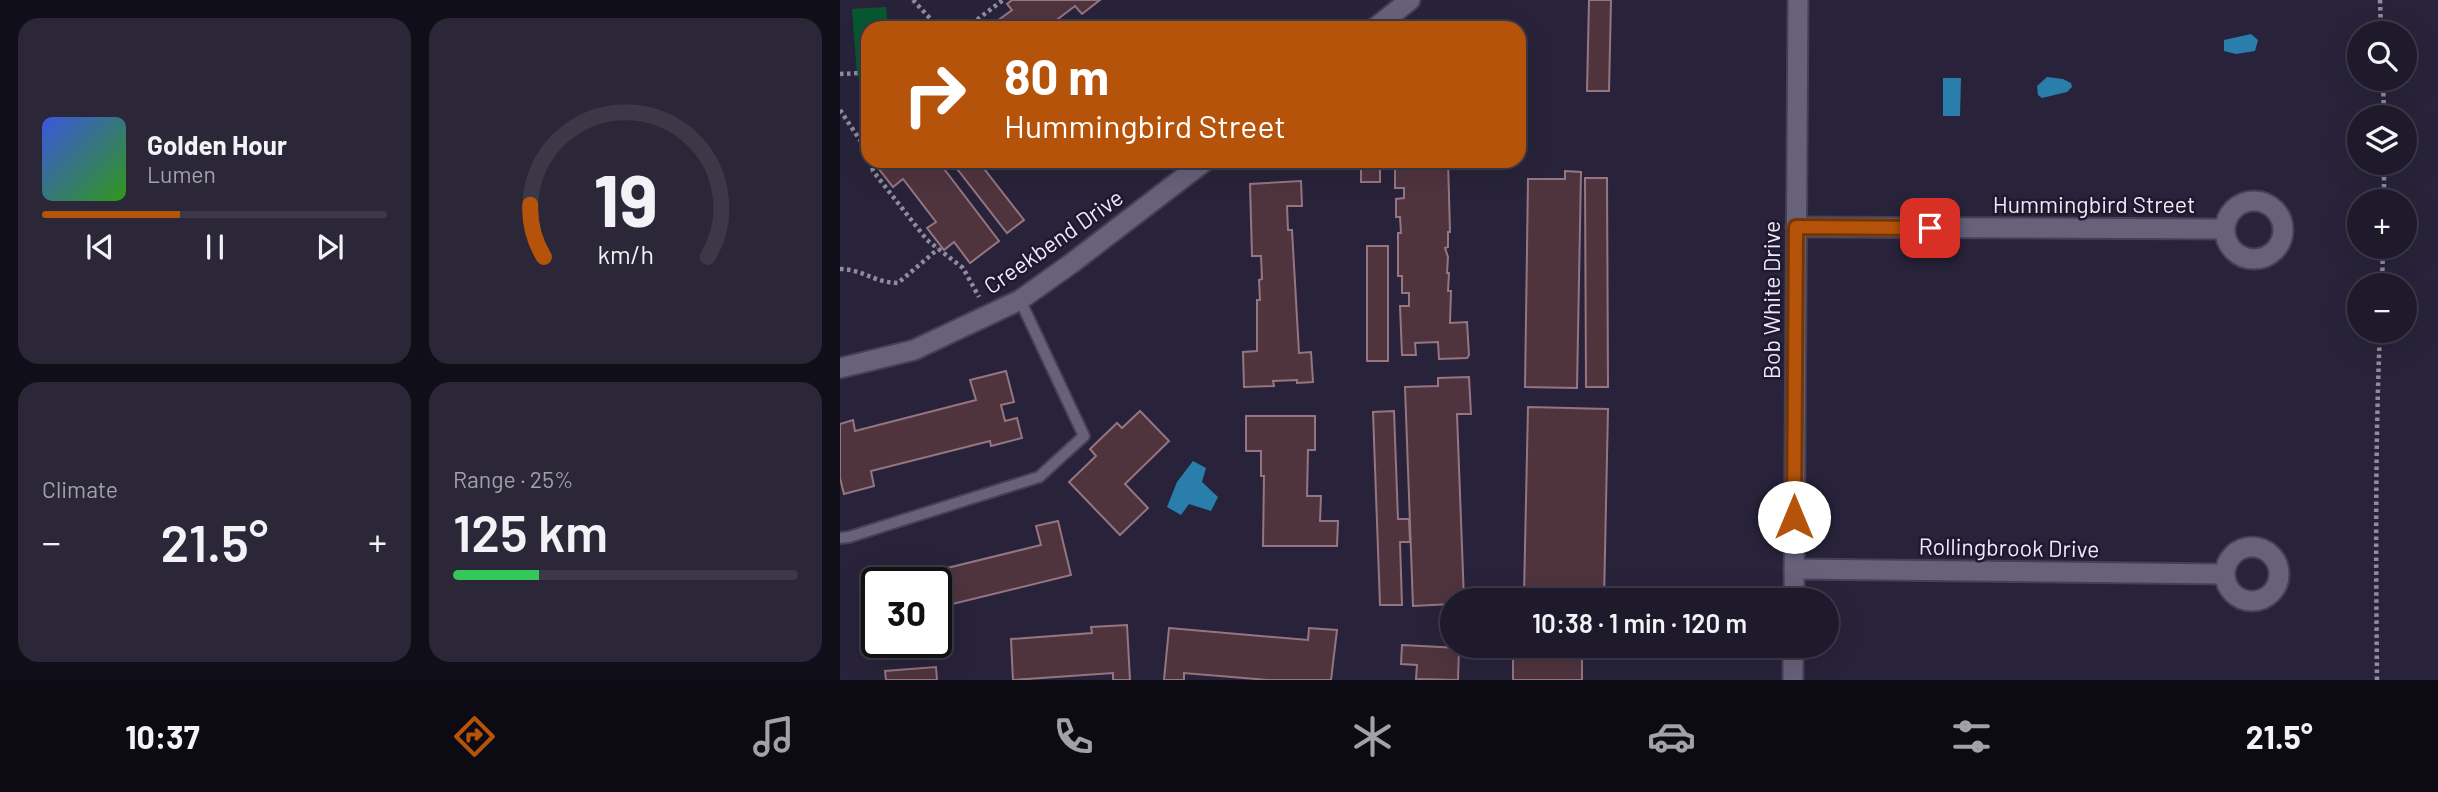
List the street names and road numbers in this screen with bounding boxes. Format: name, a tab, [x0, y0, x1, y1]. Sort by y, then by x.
street label: Creekbend Drive	[978, 183, 1128, 299]
street label: Hummingbird Street	[1993, 190, 2195, 218]
street label: Bob White Drive	[1757, 221, 1785, 379]
street label: Rollingbrook Drive	[1918, 531, 2100, 563]

